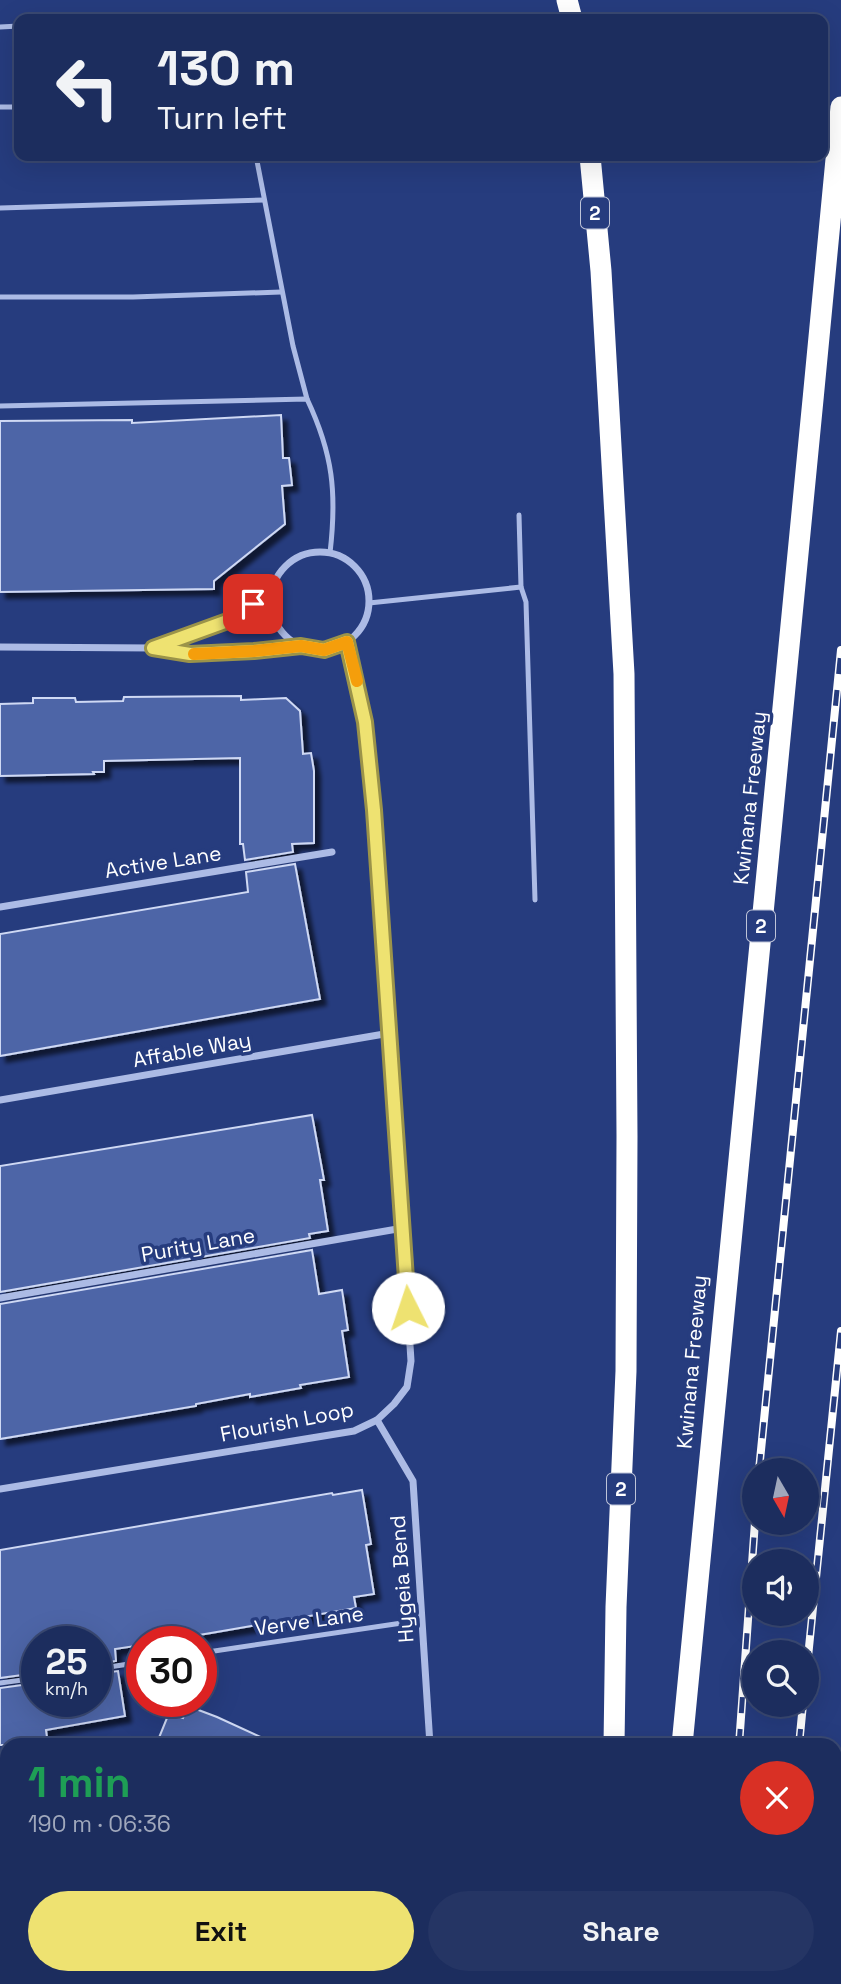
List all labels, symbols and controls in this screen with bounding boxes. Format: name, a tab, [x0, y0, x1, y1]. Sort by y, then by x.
text: 130 m	[157, 37, 295, 99]
icon: left	[42, 42, 133, 133]
text: Turn left	[157, 98, 287, 138]
road number: 2	[581, 197, 609, 228]
pin	[223, 574, 283, 634]
icon: arrive	[234, 585, 272, 623]
street label: Kwinana Freeway	[727, 710, 772, 886]
street label: Active Lane	[103, 839, 223, 884]
road number: 2	[747, 910, 775, 942]
street label: Affable Way	[131, 1026, 253, 1073]
street label: Purity Lane	[139, 1221, 257, 1268]
position arrow	[371, 1271, 445, 1345]
street label: Kwinana Freeway	[670, 1274, 713, 1450]
street label: Flourish Loop	[218, 1395, 356, 1448]
north arrow	[742, 1458, 819, 1535]
map controls	[742, 1458, 819, 1717]
road number: 2	[607, 1474, 635, 1504]
street label: Hygeia Bend	[384, 1514, 419, 1644]
button: sound	[742, 1549, 819, 1626]
street label: Verve Lane	[253, 1599, 365, 1642]
speed limit sign: 30	[126, 1626, 217, 1717]
text: 25	[46, 1640, 87, 1684]
button: search	[742, 1640, 819, 1717]
text: km/h	[45, 1677, 88, 1700]
text: 1 min	[28, 1756, 131, 1809]
button: close	[740, 1761, 814, 1835]
text: 190 m · 06:36	[28, 1809, 171, 1839]
button: Exit	[28, 1891, 414, 1971]
button: Share	[428, 1891, 814, 1971]

